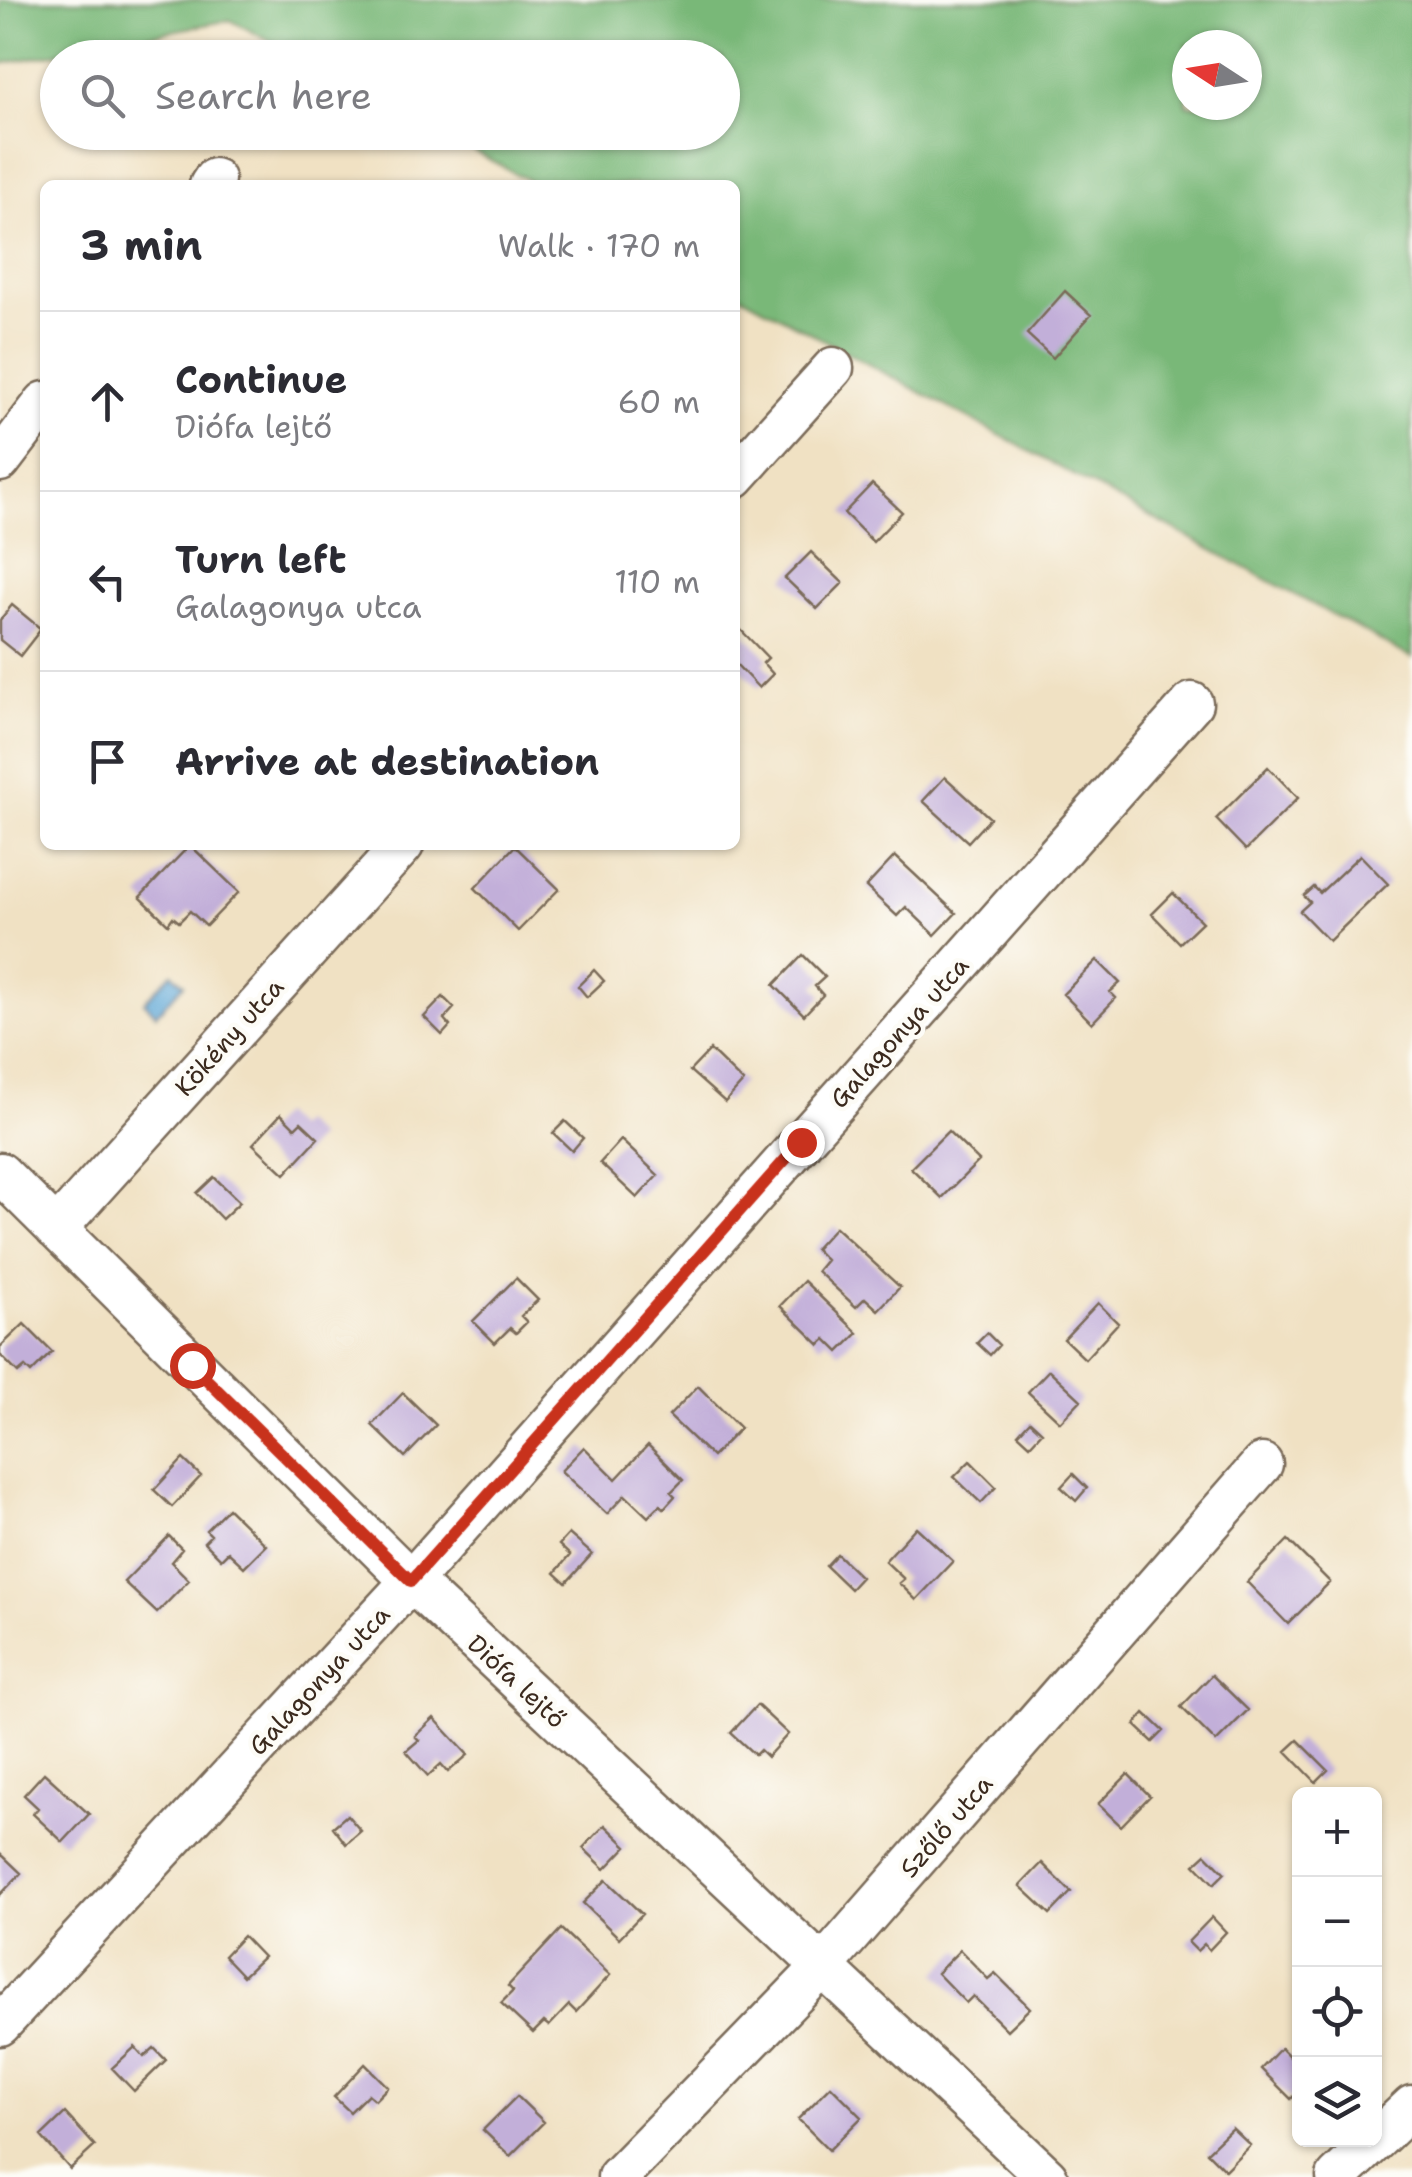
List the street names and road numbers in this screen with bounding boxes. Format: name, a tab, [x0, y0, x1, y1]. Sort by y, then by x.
street label: Galagonya utca	[822, 949, 976, 1115]
street label: Kökény utca	[167, 970, 291, 1103]
street label: Galagonya utca	[241, 1598, 397, 1762]
street label: Diófa lejtő	[460, 1627, 574, 1735]
street label: Szőlő utca	[892, 1767, 1000, 1885]

